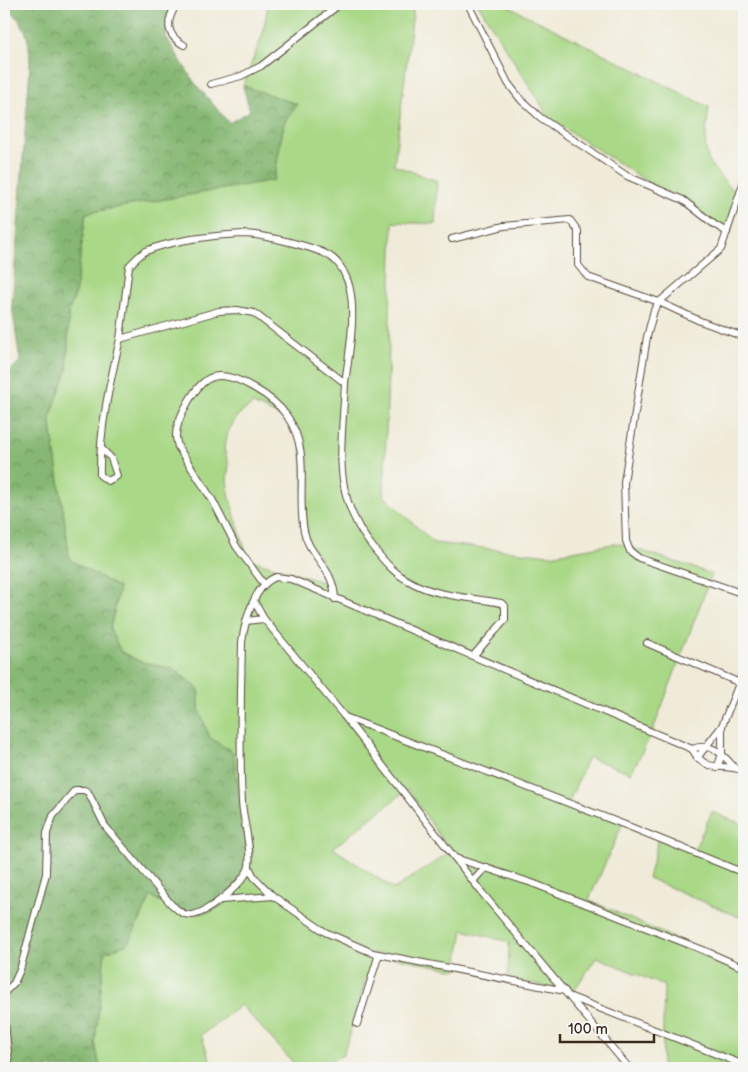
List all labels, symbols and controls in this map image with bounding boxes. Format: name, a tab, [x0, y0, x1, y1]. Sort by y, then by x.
scale bar	[560, 1012, 654, 1044]
text: 100 m	[568, 1020, 608, 1039]

